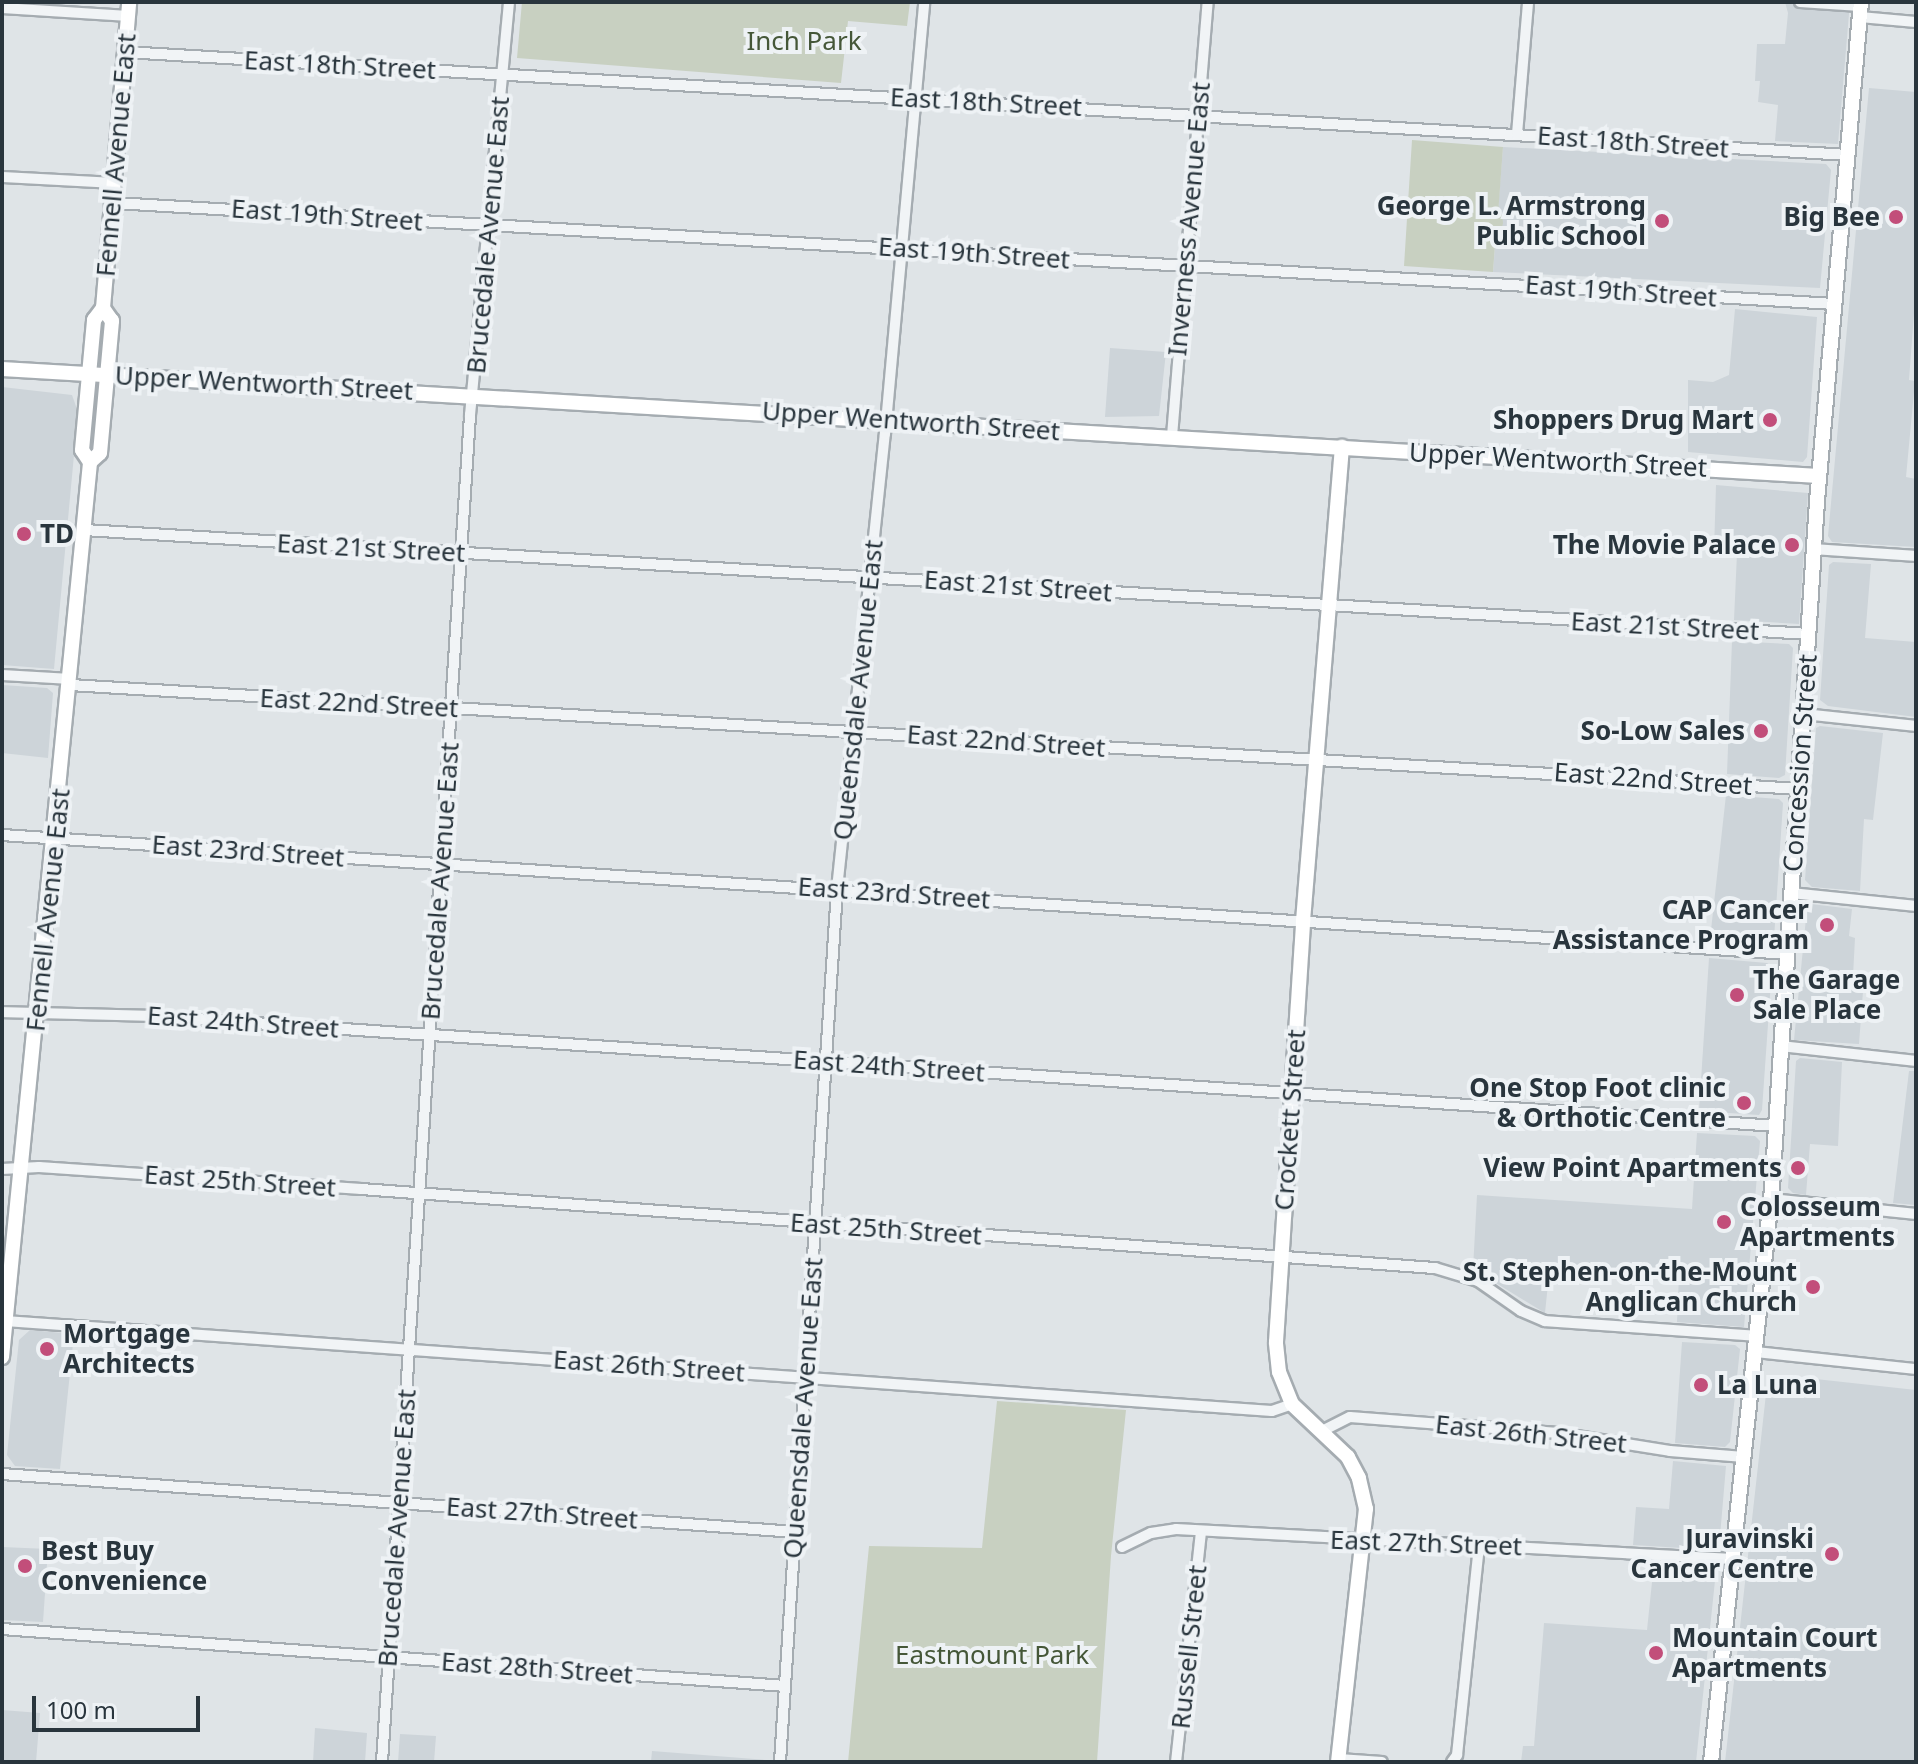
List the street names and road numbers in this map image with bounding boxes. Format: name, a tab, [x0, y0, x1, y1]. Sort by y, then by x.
street label: Fennell Avenue East	[90, 32, 142, 278]
street label: East 18th Street	[243, 44, 437, 86]
street label: East 18th Street	[889, 81, 1083, 123]
street label: Inverness Avenue East	[1161, 81, 1217, 357]
street label: Brucedale Avenue East	[460, 95, 516, 375]
street label: East 18th Street	[1536, 120, 1730, 164]
street label: East 19th Street	[230, 193, 424, 237]
street label: East 19th Street	[877, 231, 1071, 275]
street label: East 19th Street	[1524, 269, 1718, 313]
street label: Upper Wentworth Street	[114, 360, 414, 406]
street label: Upper Wentworth Street	[761, 395, 1061, 447]
street label: Upper Wentworth Street	[1408, 437, 1708, 483]
street label: East 21st Street	[276, 527, 466, 569]
street label: Queensdale Avenue East	[827, 538, 889, 842]
street label: East 21st Street	[923, 564, 1113, 608]
street label: East 21st Street	[1570, 605, 1760, 647]
street label: Concession Street	[1777, 653, 1823, 873]
street label: East 22nd Street	[259, 682, 459, 724]
street label: East 22nd Street	[906, 719, 1106, 763]
street label: Brucedale Avenue East	[415, 741, 465, 1021]
street label: East 22nd Street	[1553, 757, 1753, 801]
street label: Fennell Avenue East	[20, 787, 76, 1033]
street label: East 23rd Street	[151, 829, 345, 873]
street label: East 23rd Street	[797, 871, 991, 915]
street label: East 24th Street	[146, 1000, 340, 1044]
street label: Crockett Street	[1268, 1028, 1312, 1212]
street label: East 24th Street	[792, 1044, 986, 1088]
street label: East 25th Street	[143, 1159, 337, 1203]
street label: East 25th Street	[789, 1207, 983, 1251]
street label: Queensdale Avenue East	[777, 1256, 829, 1560]
street label: East 26th Street	[552, 1344, 746, 1388]
street label: Brucedale Avenue East	[372, 1388, 422, 1668]
street label: East 26th Street	[1434, 1408, 1628, 1460]
street label: East 27th Street	[445, 1491, 639, 1535]
street label: East 27th Street	[1329, 1524, 1523, 1562]
street label: Russell Street	[1165, 1564, 1213, 1730]
street label: East 28th Street	[440, 1646, 634, 1690]

